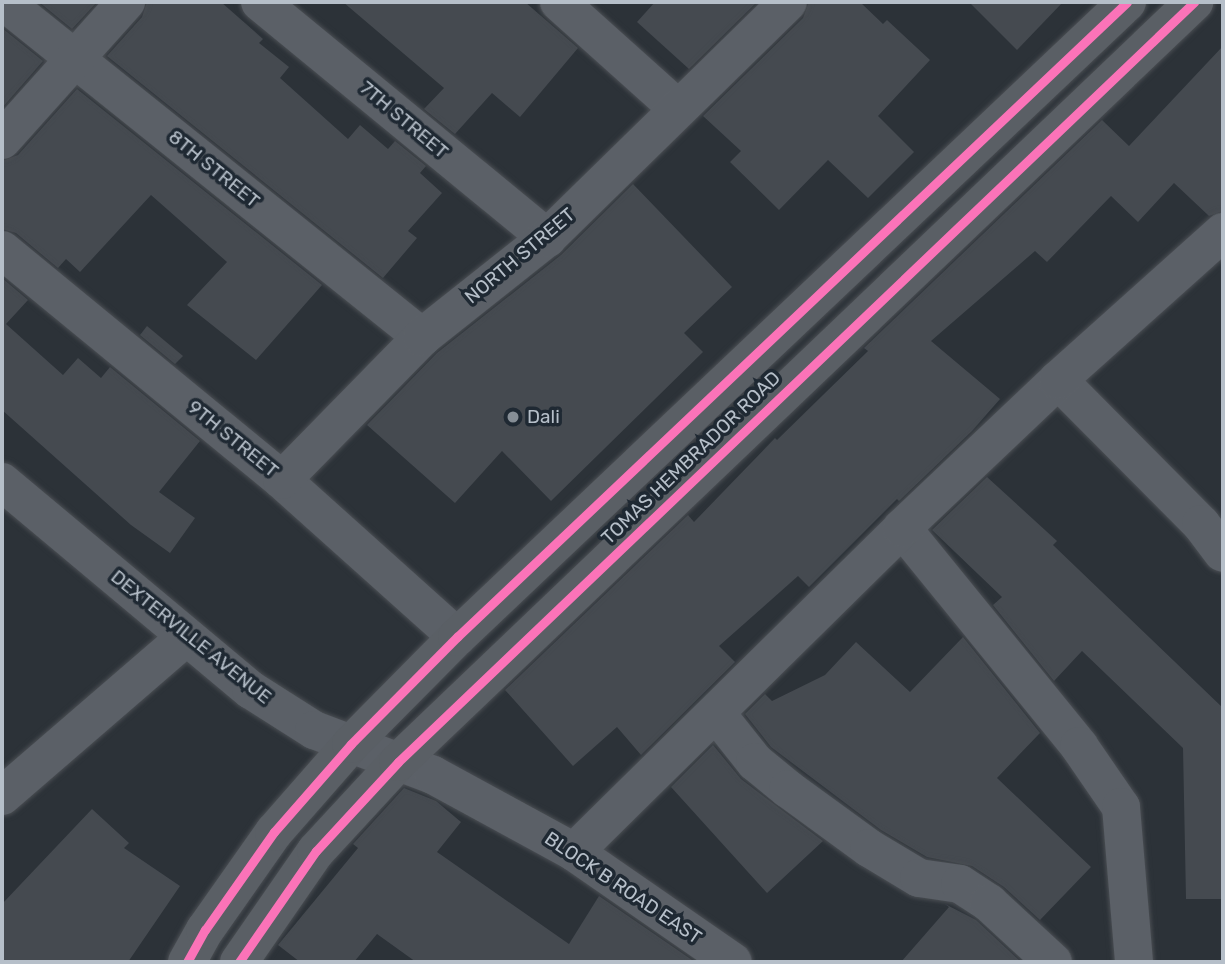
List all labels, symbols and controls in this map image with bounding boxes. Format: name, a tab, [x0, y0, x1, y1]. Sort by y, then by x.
street label: 7TH STREET	[355, 77, 453, 163]
street label: 8TH STREET	[164, 125, 264, 213]
street label: NORTH STREET	[460, 203, 580, 309]
street label: TOMAS HEMBRADOR ROAD	[597, 367, 785, 549]
street label: 9TH STREET	[183, 396, 283, 482]
place label: Dali	[527, 406, 560, 428]
marker: Dali	[505, 409, 521, 425]
street label: DEXTERVILLE AVENUE	[106, 565, 276, 709]
street label: BLOCK B ROAD EAST	[540, 827, 706, 949]

